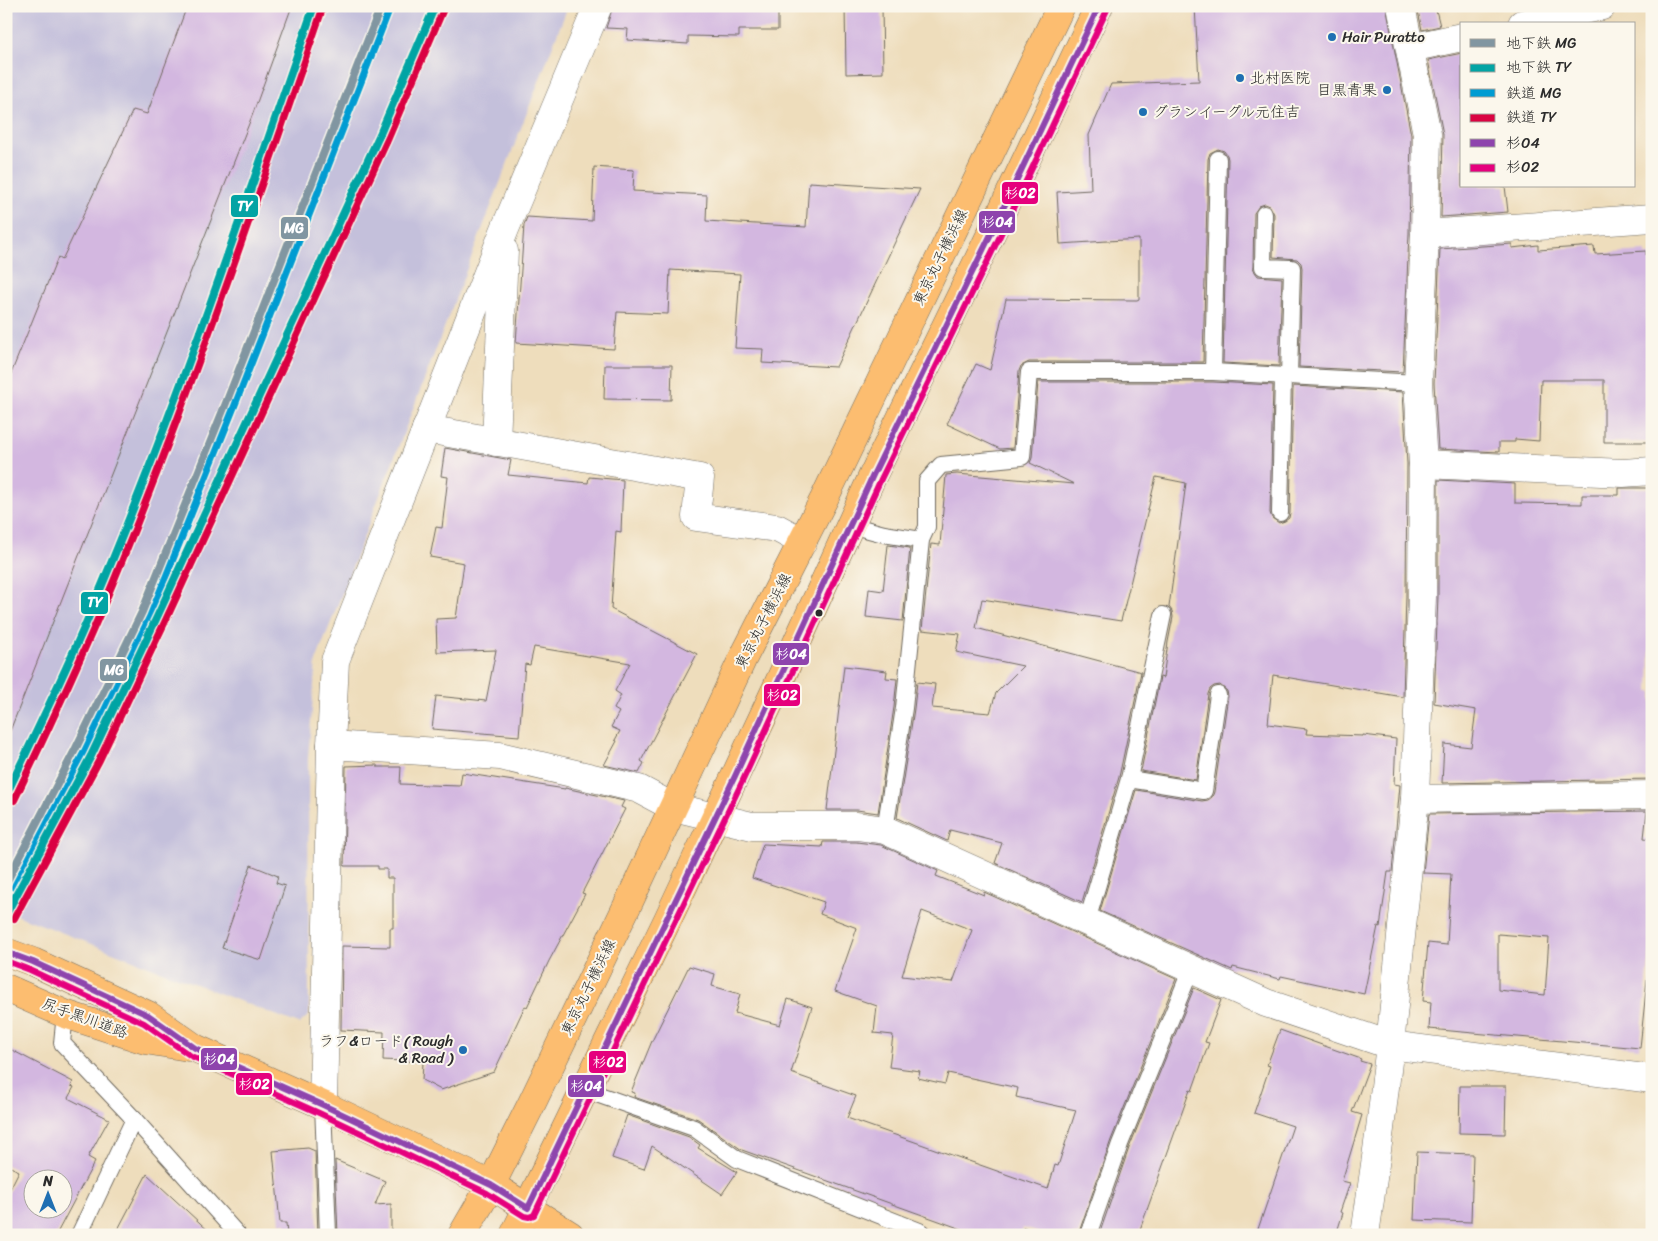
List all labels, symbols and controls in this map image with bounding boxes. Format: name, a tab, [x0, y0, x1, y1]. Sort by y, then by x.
legend	[1460, 22, 1636, 188]
place label: Hair Puratto	[1342, 24, 1425, 50]
text: 地下鉄 MG	[1506, 30, 1577, 56]
marker: Hair Puratto	[1326, 31, 1338, 43]
text: 地下鉄 TY	[1506, 54, 1572, 80]
place label: 北村医院	[1250, 65, 1310, 91]
marker: 北村医院	[1234, 72, 1246, 84]
place label: 目黒青果	[1317, 77, 1377, 103]
text: 鉄道 MG	[1506, 80, 1562, 106]
marker: 目黒青果	[1381, 84, 1393, 96]
place label: グランイーグル元住吉	[1153, 99, 1300, 125]
text: 鉄道 TY	[1506, 104, 1557, 130]
marker: グランイーグル元住吉	[1137, 106, 1149, 118]
text: 杉04	[1506, 130, 1540, 156]
text: 杉02	[1506, 154, 1539, 180]
line badge: 杉02	[1001, 181, 1039, 205]
text: 杉02	[1005, 181, 1036, 206]
line badge: TY	[230, 194, 259, 218]
text: TY	[237, 194, 254, 219]
street label: 東京丸子横浜線	[905, 204, 975, 310]
line badge: 杉04	[978, 210, 1016, 234]
text: 杉04	[981, 210, 1013, 235]
line badge: MG	[280, 216, 309, 240]
text: MG	[283, 216, 304, 241]
street label: 東京丸子横浜線	[728, 568, 798, 674]
text: TY	[87, 590, 104, 615]
line badge: TY	[80, 591, 109, 615]
unlabelled marker	[814, 608, 824, 618]
line badge: 杉04	[772, 642, 810, 666]
text: 杉04	[775, 642, 807, 667]
line badge: MG	[99, 658, 128, 682]
text: MG	[103, 658, 124, 683]
line badge: 杉02	[763, 683, 801, 707]
text: 杉02	[767, 683, 798, 708]
street label: 東京丸子横浜線	[553, 934, 623, 1040]
street label: 尻手黒川道路	[38, 990, 132, 1046]
place label: ラフ&ロード( Rough & Road )	[319, 1028, 454, 1071]
marker: ラフ&ロード( Rough & Road )	[457, 1044, 469, 1056]
line badge: 杉04	[200, 1047, 238, 1071]
text: 杉04	[203, 1047, 235, 1072]
line badge: 杉02	[588, 1050, 627, 1074]
text: 杉02	[593, 1050, 624, 1075]
line badge: 杉02	[235, 1072, 273, 1096]
text: 杉02	[239, 1072, 270, 1097]
line badge: 杉04	[567, 1074, 605, 1098]
text: 杉04	[570, 1074, 602, 1099]
north arrow	[22, 1168, 72, 1218]
text: N	[42, 1169, 53, 1194]

